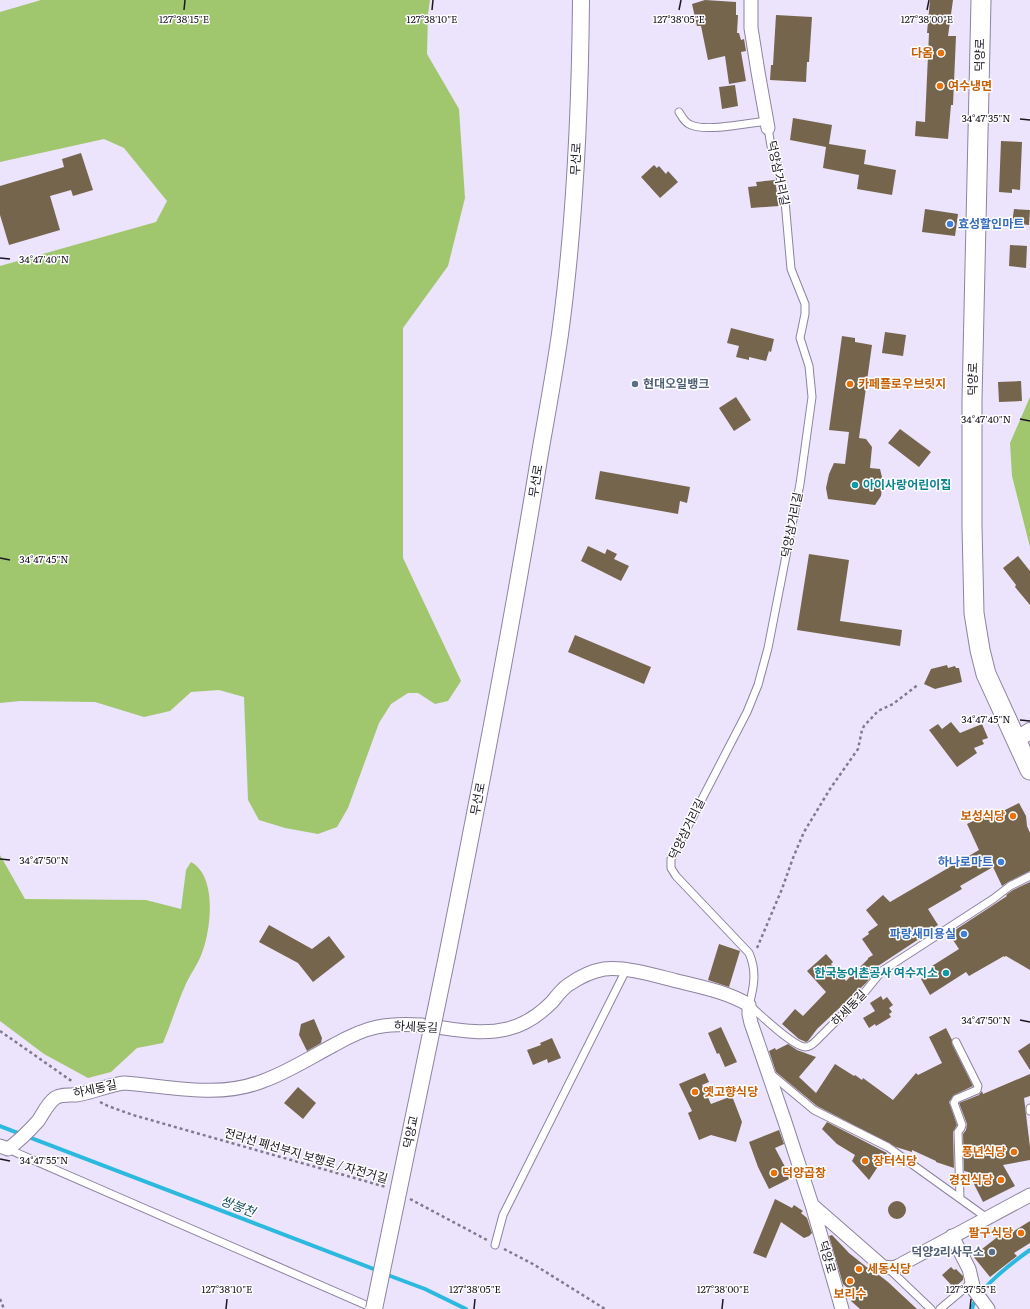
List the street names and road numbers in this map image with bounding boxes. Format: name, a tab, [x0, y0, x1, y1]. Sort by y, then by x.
street label: 덕양로	[970, 38, 988, 72]
street label: 덕양삼거리길	[763, 139, 795, 207]
street label: 무선로	[565, 142, 585, 176]
street label: 덕양로	[963, 362, 981, 396]
street label: 무선로	[524, 463, 546, 499]
street label: 덕양삼거리길	[776, 491, 806, 559]
street label: 무선로	[465, 781, 489, 817]
street label: 덕양삼거리길	[663, 795, 709, 862]
street label: 하세동길	[826, 985, 870, 1029]
street label: 하세동길	[394, 1016, 439, 1036]
street label: 하세동길	[71, 1075, 118, 1101]
street label: 덕양교	[398, 1114, 422, 1150]
street label: 전라선 폐선부지 보행로 / 자전거길	[222, 1123, 390, 1187]
street label: 덕양로	[815, 1238, 841, 1275]

